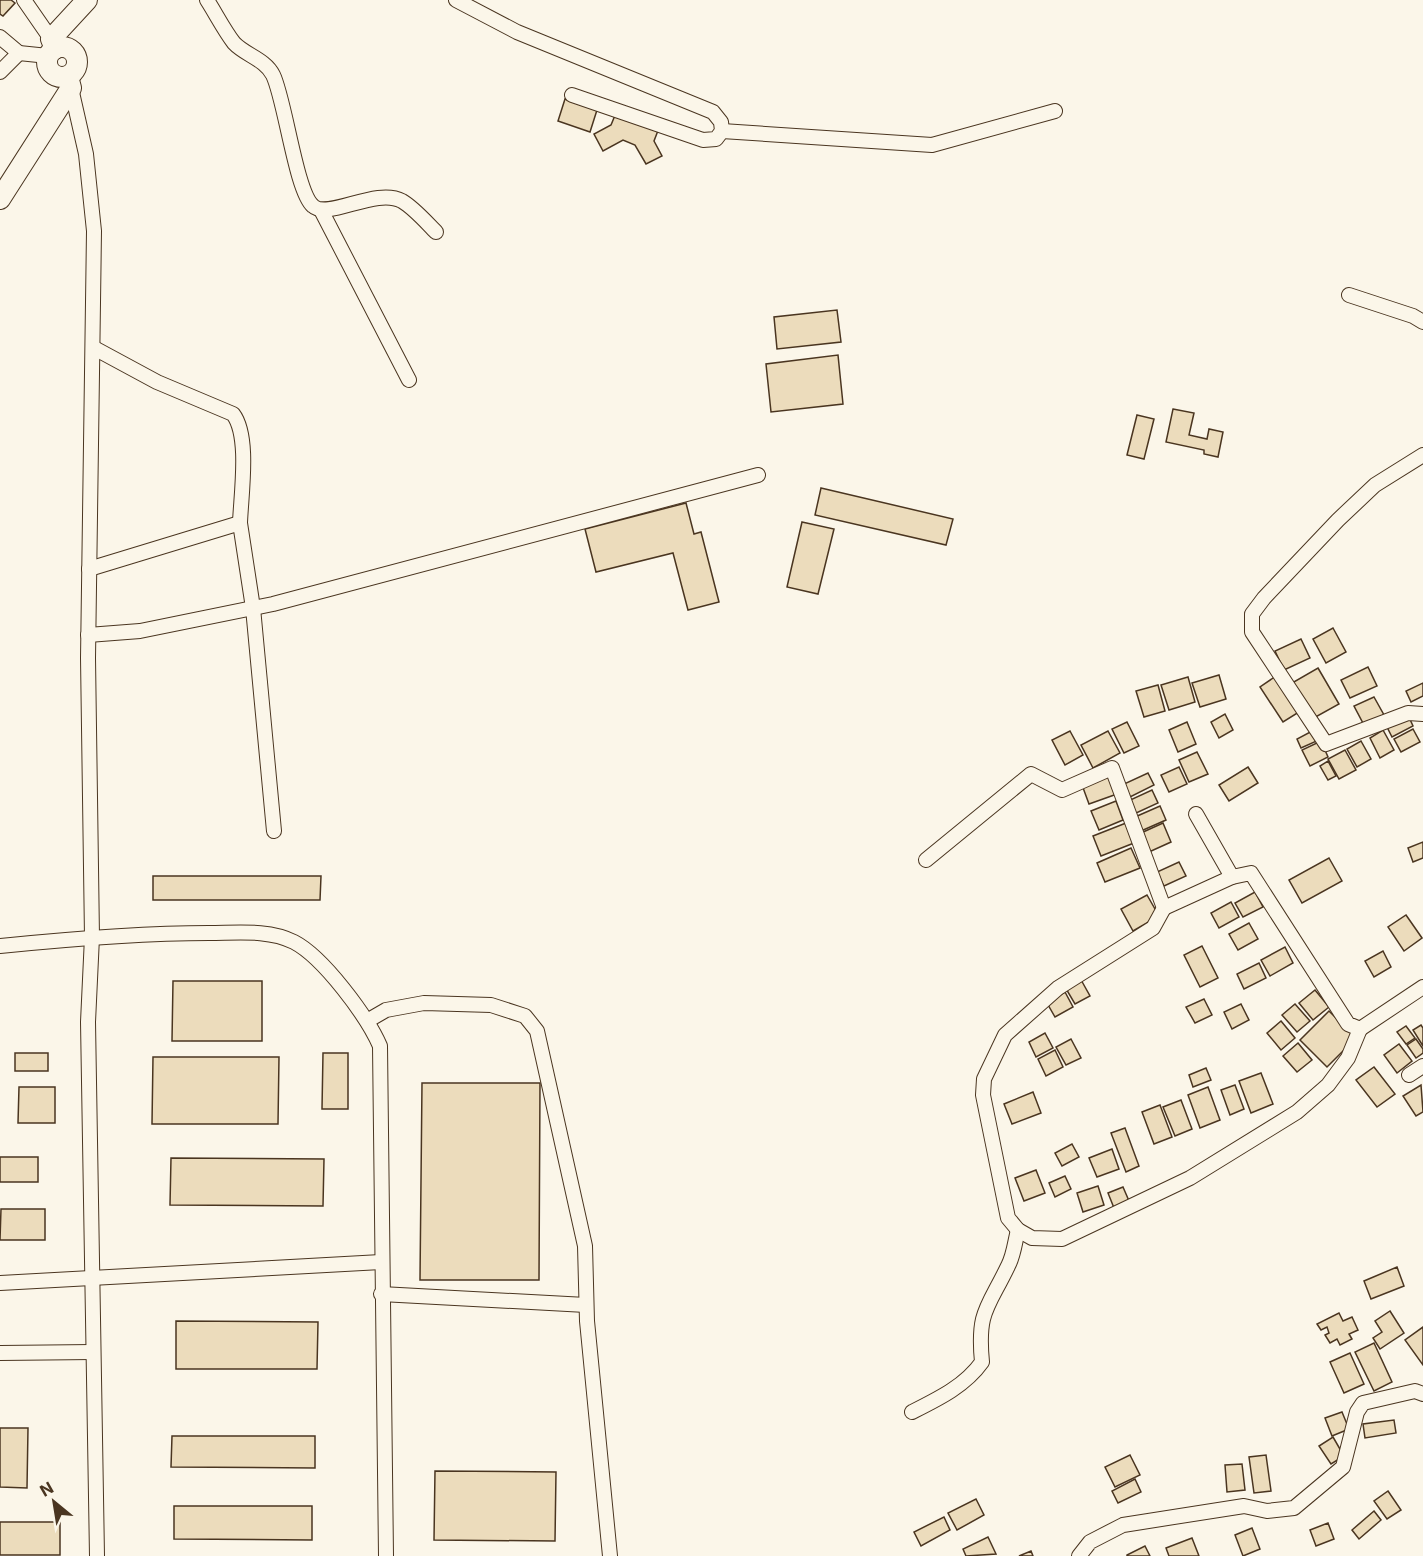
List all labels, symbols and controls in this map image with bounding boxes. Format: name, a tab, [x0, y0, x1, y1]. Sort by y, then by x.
north arrow	[24, 1472, 84, 1532]
text: N	[36, 1477, 57, 1501]

